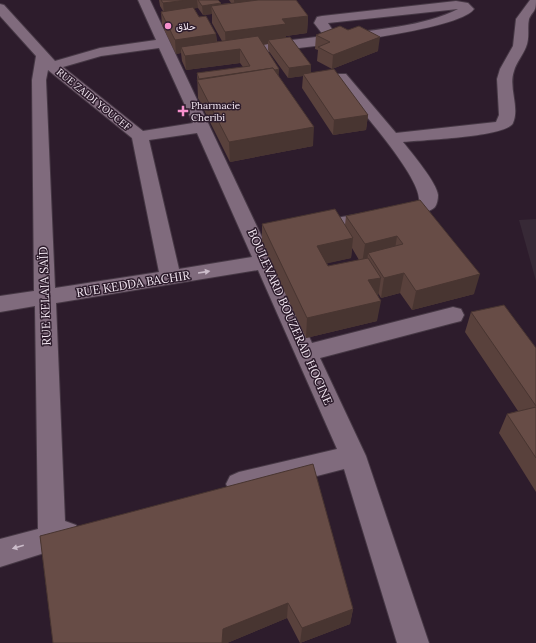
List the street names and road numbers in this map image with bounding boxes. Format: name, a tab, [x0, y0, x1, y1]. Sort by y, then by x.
street label: RUE ZAIDI YOUCEF	[54, 65, 134, 134]
street label: BOULEVARD BOUZERAD HOCINE	[245, 226, 336, 407]
street label: RUE KELAIA SAÏD	[35, 246, 54, 346]
street label: RUE KEDDA BACHIR	[75, 267, 191, 300]

